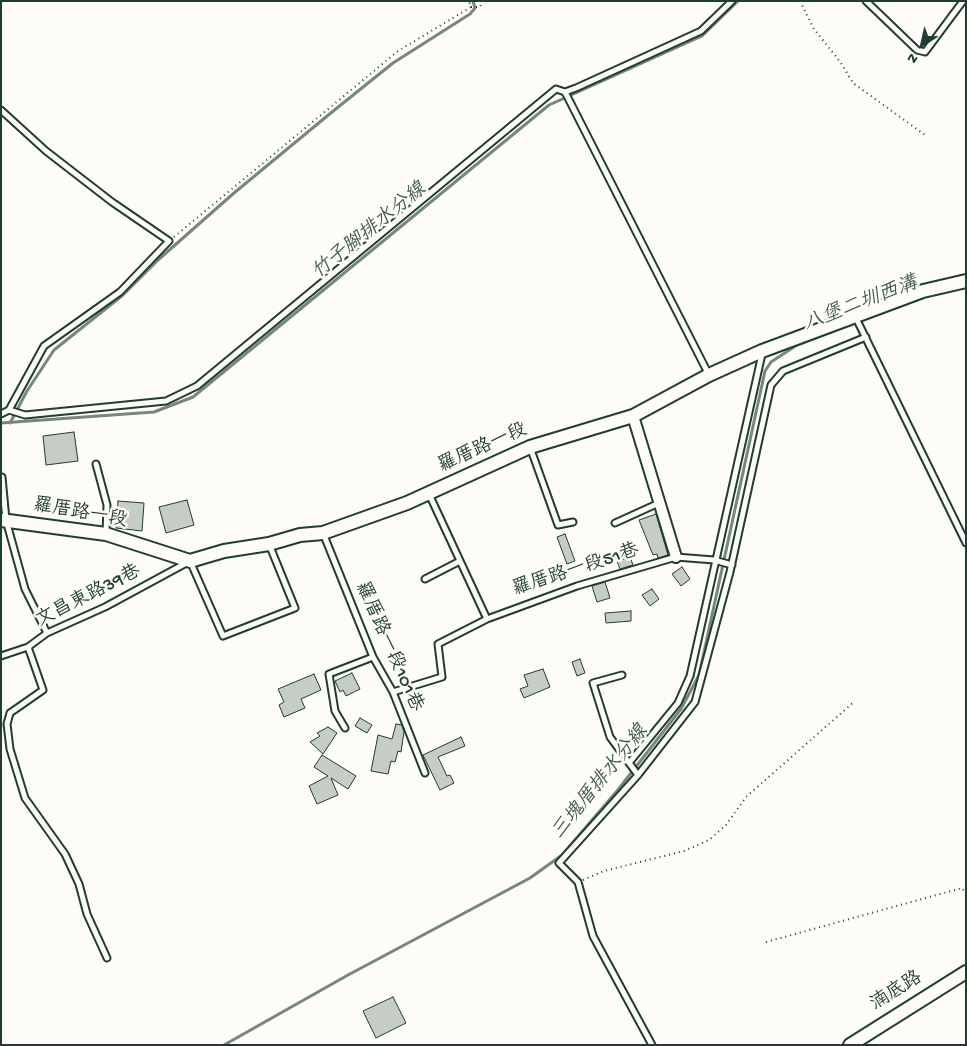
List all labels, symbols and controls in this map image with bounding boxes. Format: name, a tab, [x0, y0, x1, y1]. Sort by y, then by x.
north arrow	[897, 20, 947, 70]
text: N	[904, 48, 922, 67]
water label: 竹子腳排水分線	[308, 179, 432, 285]
water label: 八堡二圳西溝	[801, 272, 921, 338]
street label: 羅厝路一段	[435, 419, 531, 479]
street label: 羅厝路一段	[31, 495, 129, 533]
street label: 羅厝路一段51巷	[510, 540, 642, 602]
street label: 文昌東路39巷	[33, 561, 145, 633]
street label: 羅厝路一段101巷	[349, 578, 427, 716]
water label: 三塊厝排水分線	[548, 721, 654, 845]
street label: 湳底路	[867, 967, 927, 1017]

